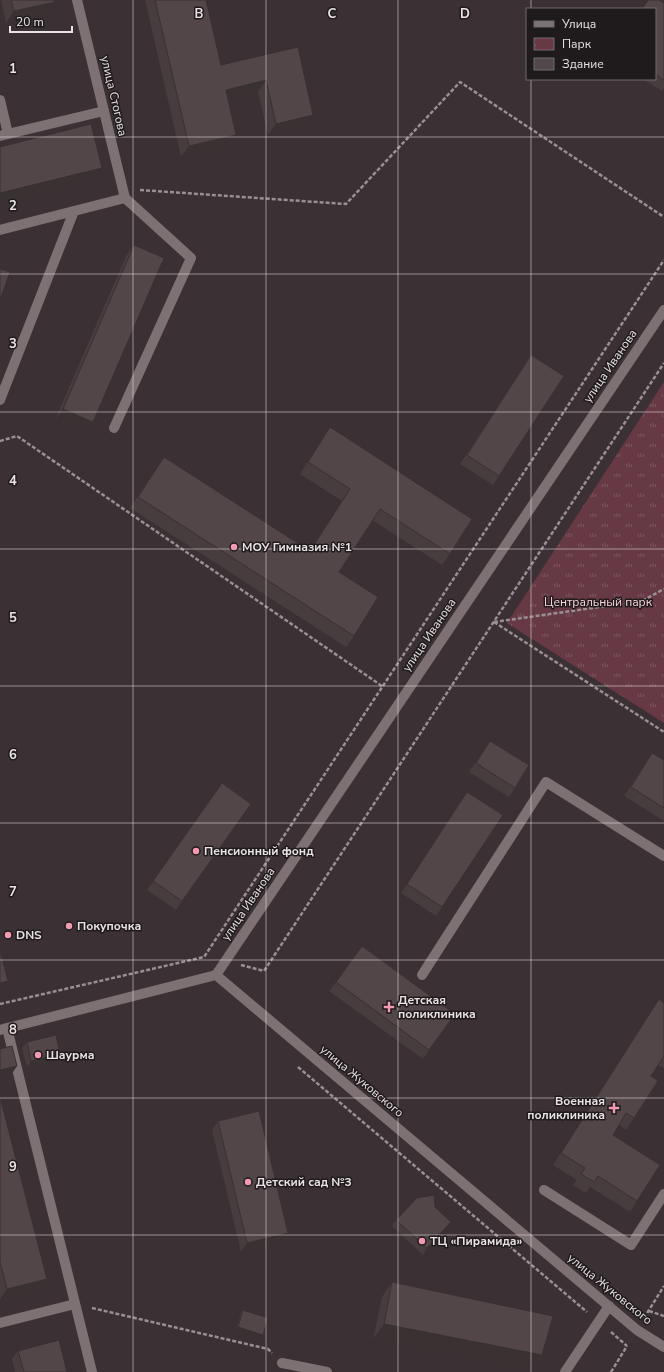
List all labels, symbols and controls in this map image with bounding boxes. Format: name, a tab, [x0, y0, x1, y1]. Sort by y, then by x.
text: B	[195, 5, 204, 23]
text: C	[328, 5, 337, 23]
text: D	[460, 5, 470, 23]
scale bar	[10, 8, 72, 34]
legend	[526, 8, 656, 80]
text: 20 m	[16, 14, 44, 30]
text: Улица	[561, 16, 596, 32]
text: Парк	[562, 36, 592, 52]
street label: улица Стогова	[97, 54, 131, 138]
text: Здание	[562, 56, 604, 72]
text: 1	[9, 60, 17, 78]
text: 2	[9, 197, 17, 215]
street label: улица Иванова	[580, 326, 640, 406]
text: 3	[9, 335, 17, 353]
text: 4	[9, 472, 17, 490]
place label: МОУ Гимназия №1	[242, 539, 352, 555]
marker: МОУ Гимназия №1	[229, 542, 239, 552]
park label: Центральный парк	[544, 594, 653, 610]
street label: улица Иванова	[399, 595, 459, 675]
text: 5	[9, 609, 17, 627]
text: 6	[9, 746, 17, 764]
place label: Пенсионный фонд	[204, 843, 314, 859]
marker: Пенсионный фонд	[191, 846, 201, 856]
street label: улица Иванова	[218, 864, 278, 944]
text: 7	[9, 883, 17, 901]
place label: Покупочка	[77, 918, 141, 934]
marker: Покупочка	[64, 921, 74, 931]
place label: DNS	[16, 927, 42, 943]
marker: DNS	[3, 930, 13, 940]
place label: Детская поликлиника	[398, 992, 476, 1022]
marker: Детская поликлиника	[383, 1001, 395, 1013]
text: 8	[9, 1021, 17, 1039]
street label: улица Жуковского	[317, 1041, 407, 1121]
place label: Шаурма	[46, 1047, 94, 1063]
marker: Шаурма	[33, 1050, 43, 1060]
place label: Военная поликлиника	[527, 1093, 605, 1123]
marker: Военная поликлиника	[608, 1102, 620, 1114]
text: 9	[9, 1158, 17, 1176]
place label: Детский сад №3	[256, 1174, 352, 1190]
marker: Детский сад №3	[243, 1177, 253, 1187]
place label: ТЦ «Пирамида»	[430, 1233, 523, 1249]
marker: ТЦ «Пирамида»	[417, 1236, 427, 1246]
street label: улица Жуковского	[564, 1250, 656, 1328]

